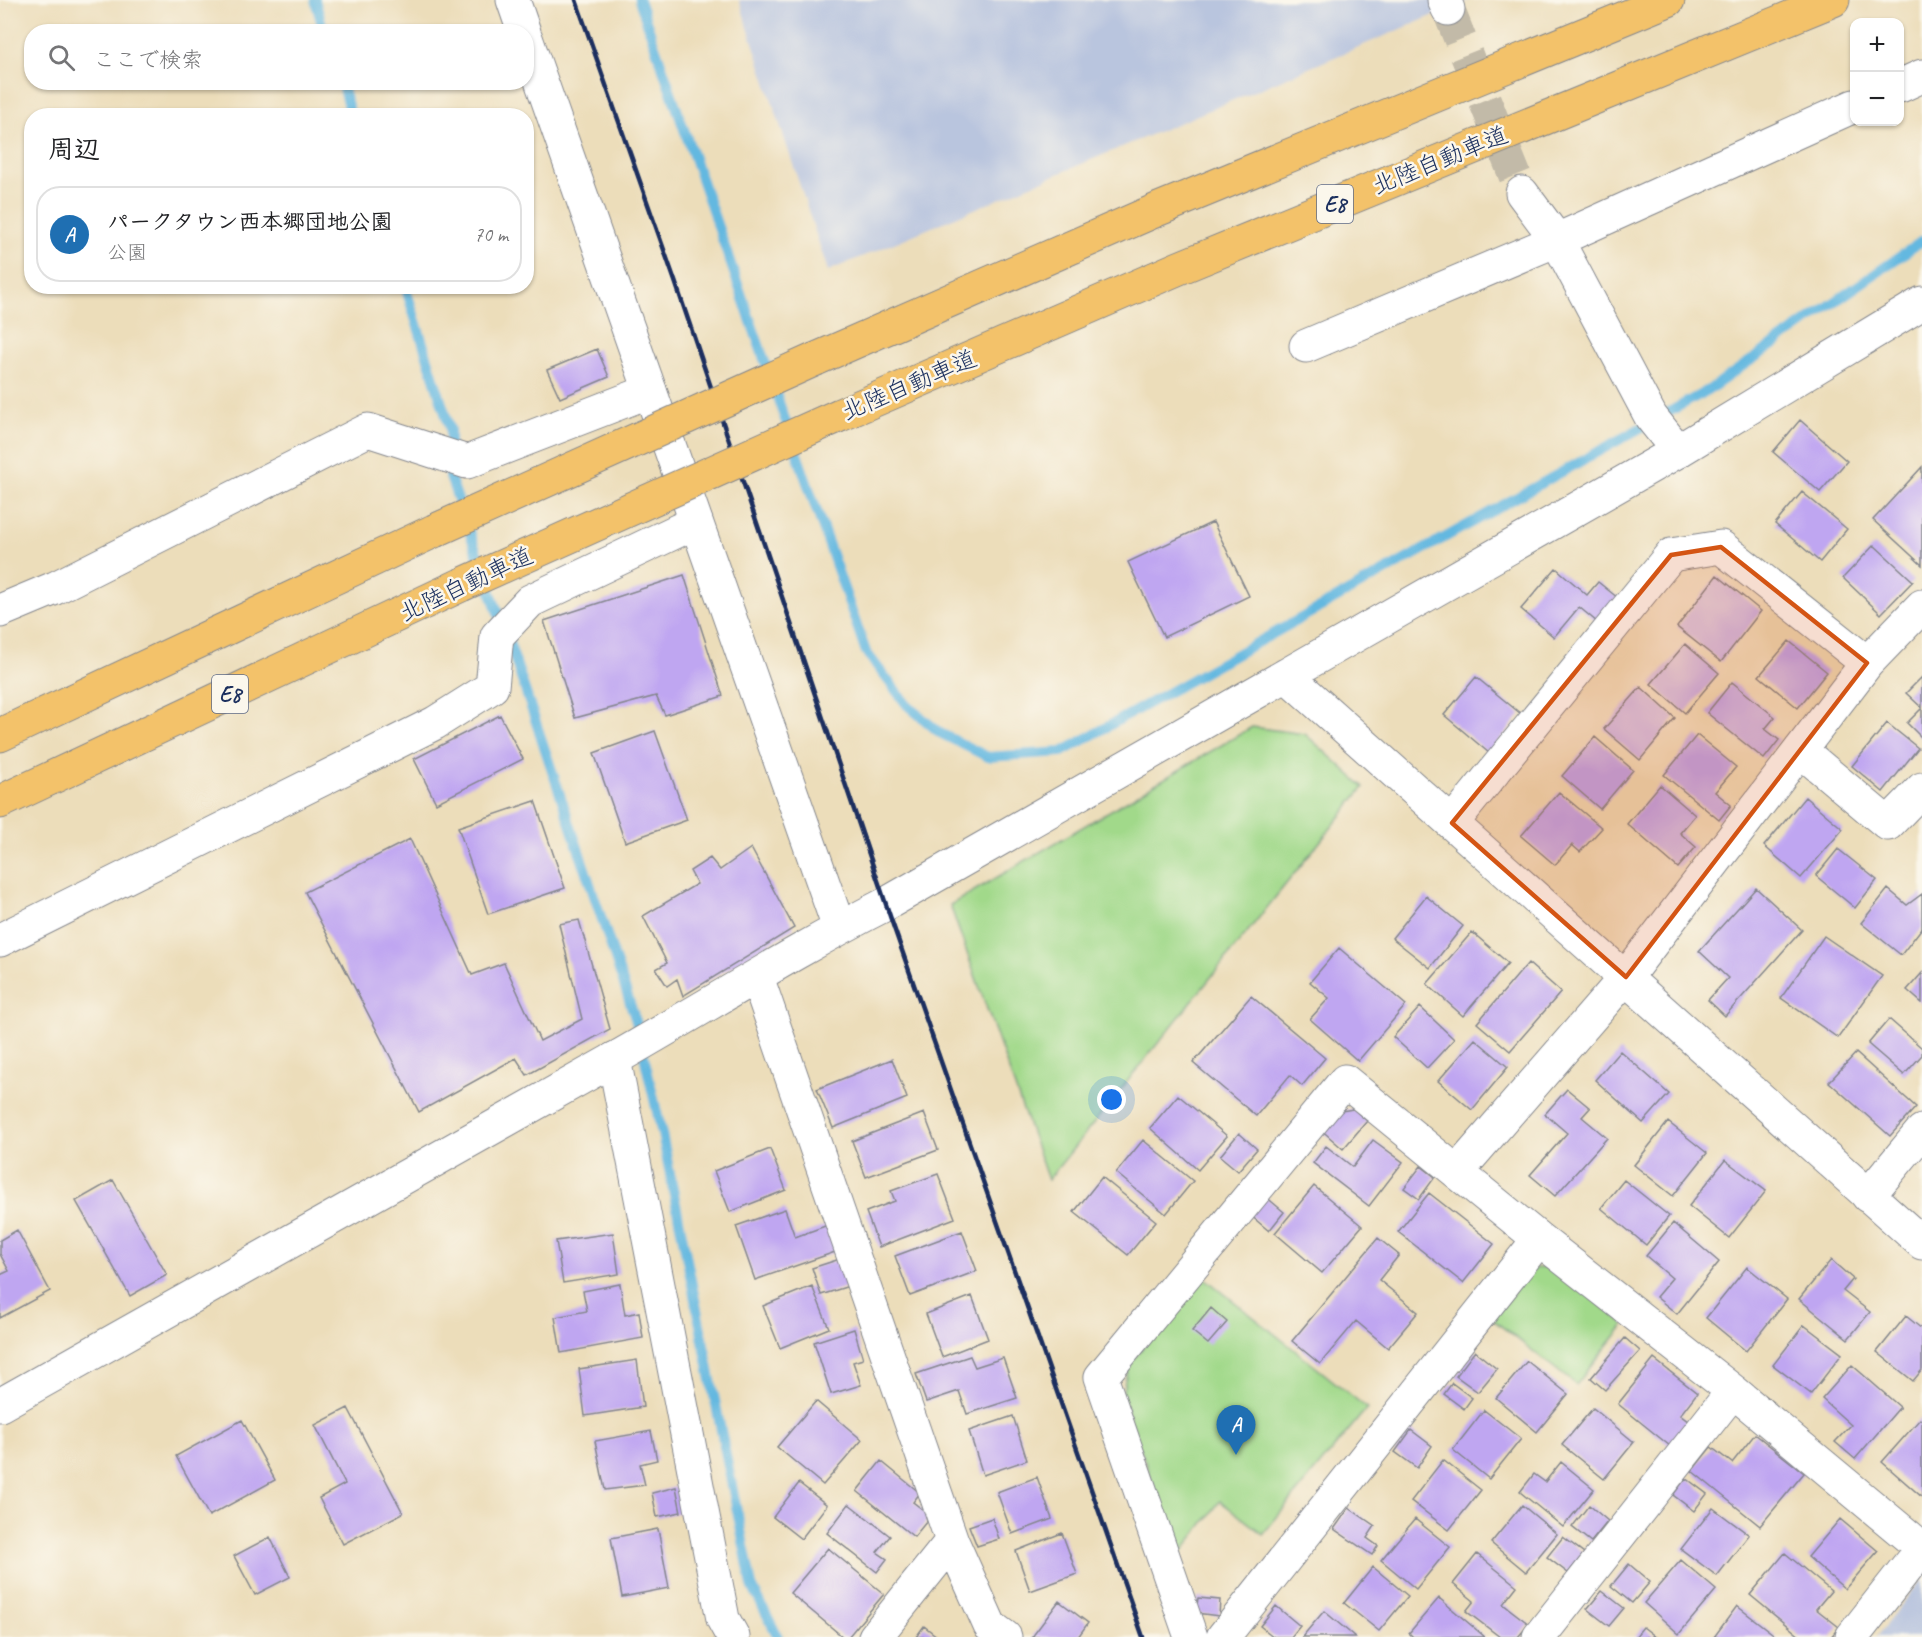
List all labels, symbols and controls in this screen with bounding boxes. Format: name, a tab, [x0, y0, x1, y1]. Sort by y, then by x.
map controls	[1850, 18, 1904, 126]
button: +	[1850, 18, 1904, 72]
search box	[24, 24, 534, 90]
icon: search	[45, 41, 78, 74]
text: ここで検索	[93, 46, 203, 74]
button: −	[1850, 72, 1904, 126]
street label: 北陸自動車道	[1368, 119, 1512, 201]
text: 周辺	[48, 133, 100, 166]
road number: E8	[1317, 185, 1353, 223]
text: パークタウン西本郷団地公園	[107, 208, 393, 236]
text: A	[64, 222, 75, 247]
text: 70 m	[474, 222, 508, 247]
text: 公園	[107, 240, 147, 265]
street label: 北陸自動車道	[837, 343, 981, 427]
street label: 北陸自動車道	[394, 540, 538, 628]
road number: E8	[212, 675, 248, 713]
your location	[1097, 1085, 1126, 1114]
pin: A	[1216, 1406, 1256, 1455]

